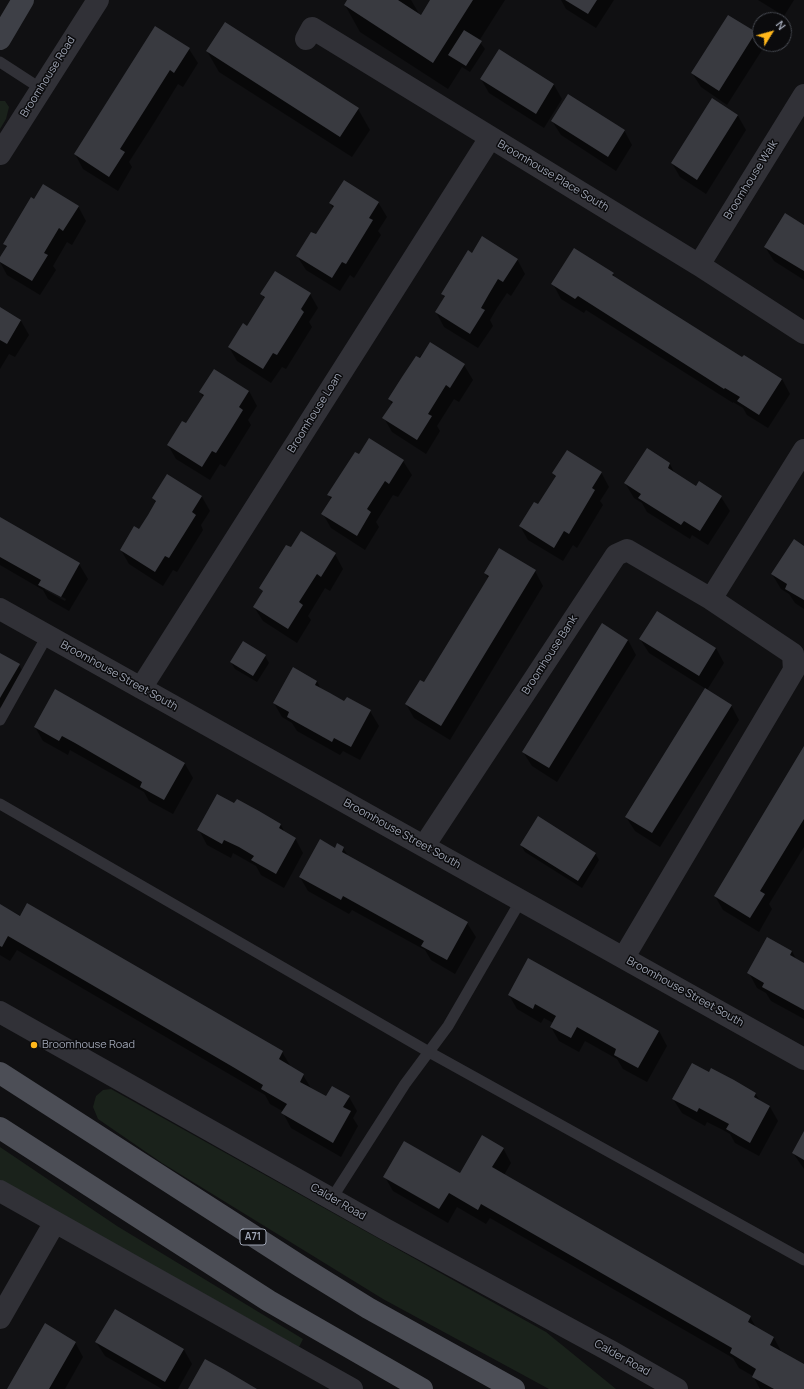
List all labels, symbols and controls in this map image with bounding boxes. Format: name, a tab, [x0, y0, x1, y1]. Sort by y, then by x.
north arrow	[752, 12, 792, 52]
text: N	[773, 17, 790, 33]
street label: Broomhouse Road	[18, 34, 78, 120]
street label: Broomhouse Place South	[495, 137, 611, 215]
street label: Broomhouse Walk	[721, 138, 781, 222]
street label: Broomhouse Loan	[285, 371, 345, 455]
street label: Broomhouse Bank	[519, 613, 581, 697]
street label: Broomhouse Street South	[58, 638, 180, 714]
street label: Broomhouse Street South	[341, 796, 463, 872]
street label: Broomhouse Street South	[624, 954, 746, 1030]
place label: Broomhouse Road	[42, 1038, 135, 1052]
marker: Broomhouse Road	[29, 1040, 39, 1050]
street label: Calder Road	[308, 1181, 368, 1223]
road number: A71	[240, 1229, 266, 1245]
street label: Calder Road	[592, 1337, 652, 1379]

